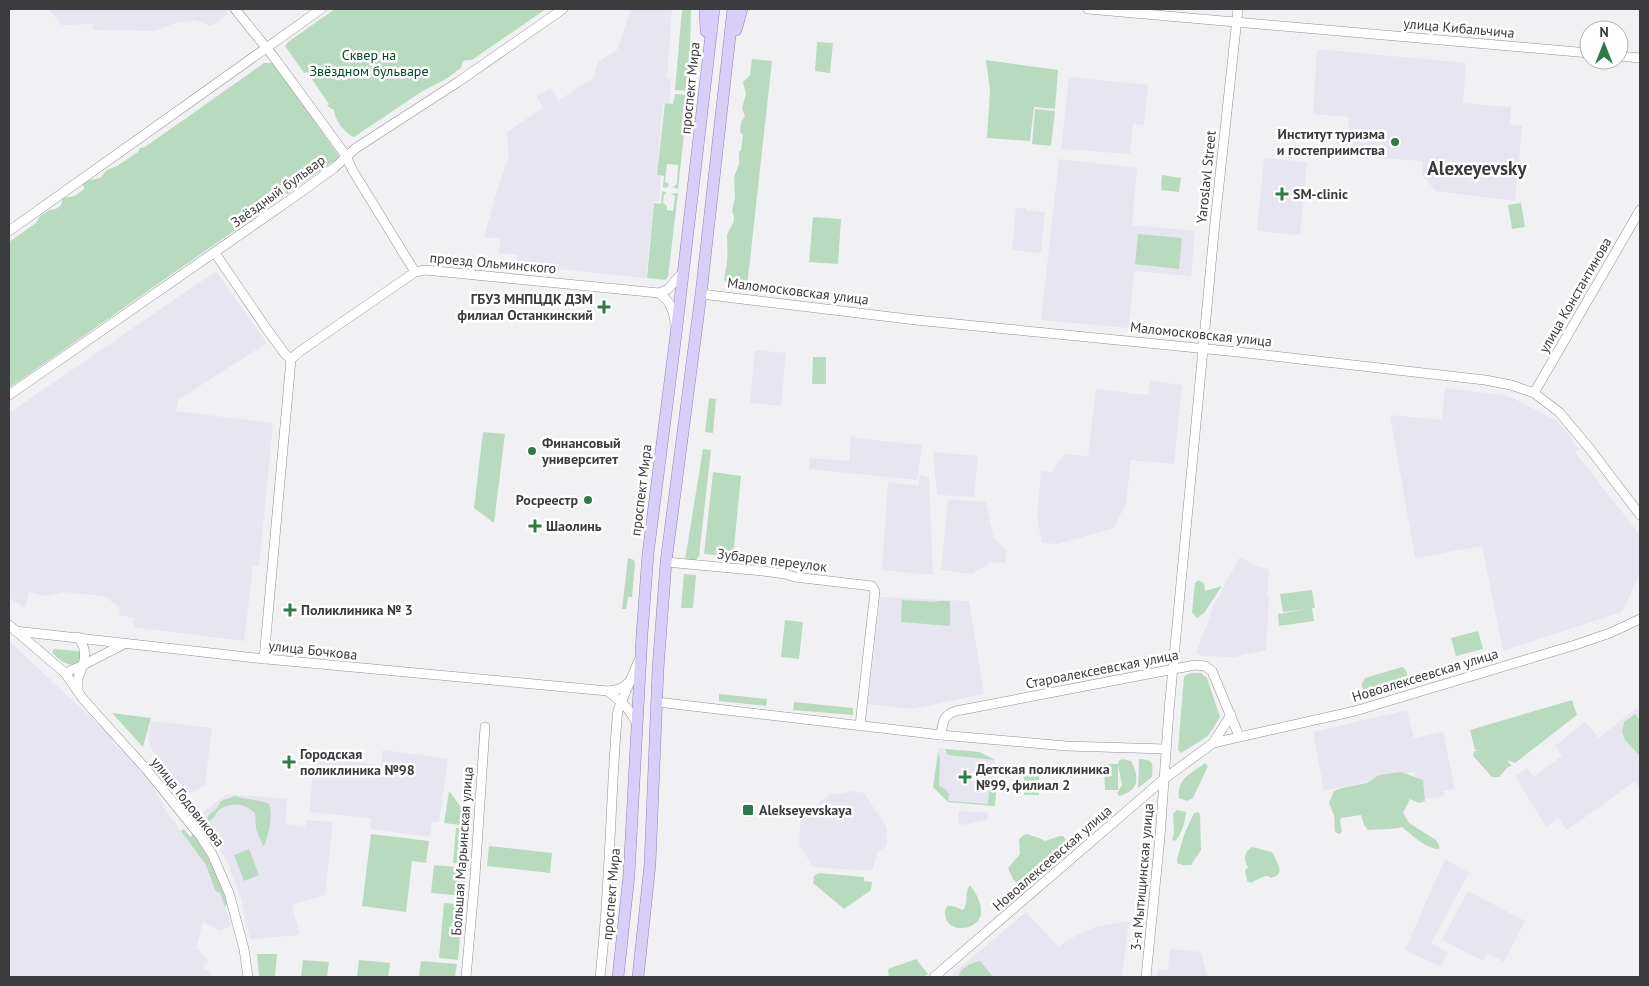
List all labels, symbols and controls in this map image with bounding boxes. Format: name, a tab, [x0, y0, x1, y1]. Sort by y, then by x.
street label: улица Кибальчича	[1403, 14, 1515, 42]
north arrow	[1579, 20, 1629, 70]
text: N	[1599, 23, 1609, 41]
street label: проспект Мира	[676, 41, 704, 135]
park label: Сквер на Звёздном бульваре	[309, 46, 429, 80]
place label: Институт туризма и гостеприимства	[1277, 125, 1385, 159]
street label: Yaroslavl Street	[1192, 129, 1220, 224]
marker: Институт туризма и гостеприимства	[1389, 136, 1401, 148]
street label: Звёздный бульвар	[227, 151, 329, 231]
district label: Alexeyevsky	[1427, 156, 1528, 180]
place label: SM-clinic	[1293, 185, 1348, 203]
marker: SM-clinic	[1275, 187, 1289, 201]
street label: улица Константинова	[1535, 234, 1615, 356]
street label: проезд Ольминского	[429, 249, 557, 277]
street label: Маломосковская улица	[726, 273, 870, 309]
place label: ГБУЗ МНПЦДК ДЗМ филиал Останкинский	[457, 290, 593, 324]
marker: ГБУЗ МНПЦДК ДЗМ филиал Останкинский	[597, 300, 611, 314]
street label: Маломосковская улица	[1129, 318, 1273, 350]
place label: Финансовый университет	[541, 434, 621, 468]
street label: проспект Мира	[626, 443, 656, 537]
marker: Финансовый университет	[526, 445, 538, 457]
place label: Росреестр	[516, 491, 578, 509]
marker: Росреестр	[582, 494, 594, 506]
place label: Шаолинь	[546, 517, 602, 535]
marker: Шаолинь	[528, 519, 542, 533]
street label: Зубарев переулок	[716, 544, 828, 576]
place label: Поликлиника № 3	[301, 601, 413, 619]
marker: Поликлиника № 3	[283, 603, 297, 617]
street label: улица Бочкова	[268, 636, 358, 664]
street label: Новоалексеевская улица	[1350, 644, 1500, 706]
street label: Староалексеевская улица	[1024, 645, 1180, 693]
place label: Городская поликлиника №98	[300, 745, 415, 779]
street label: улица Годовикова	[147, 753, 229, 851]
marker: Городская поликлиника №98	[282, 755, 296, 769]
place label: Детская поликлиника №99, филиал 2	[976, 760, 1110, 794]
street label: Большая Марьинская улица	[447, 766, 477, 936]
marker: Детская поликлиника №99, филиал 2	[958, 770, 972, 784]
place label: Alekseyevskaya	[759, 801, 852, 819]
street label: Новоалексеевская улица	[989, 801, 1115, 915]
street label: 3-я Мытищинская улица	[1127, 802, 1157, 952]
marker: Alekseyevskaya	[741, 803, 755, 817]
street label: проспект Мира	[598, 847, 624, 941]

